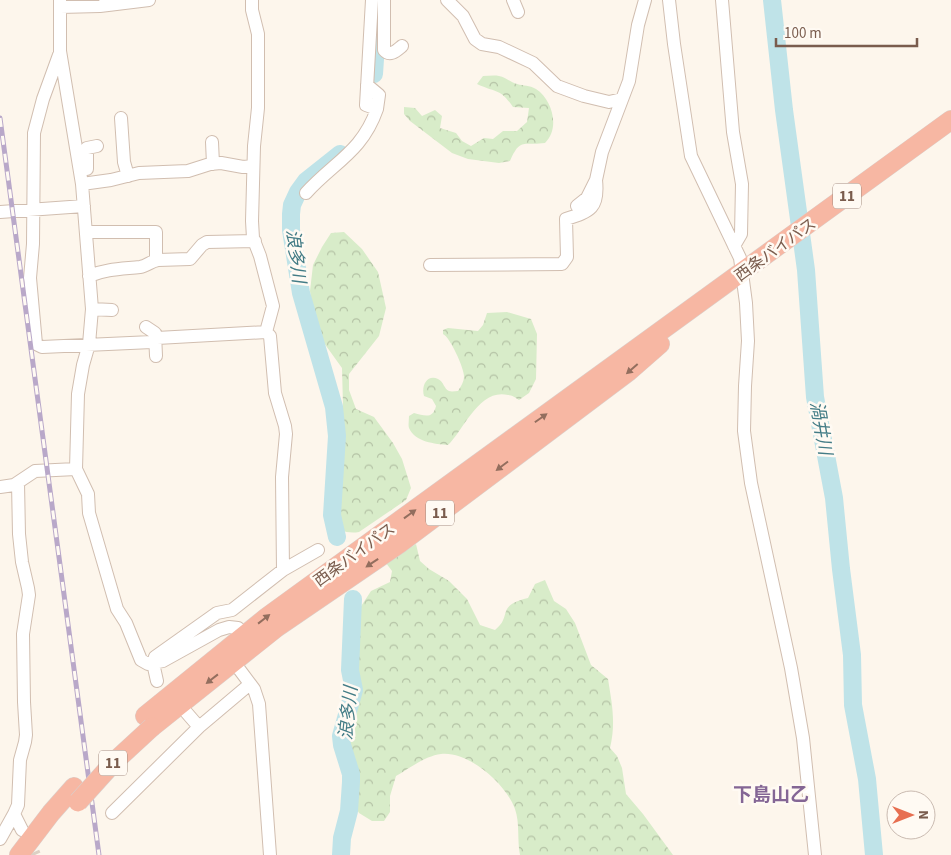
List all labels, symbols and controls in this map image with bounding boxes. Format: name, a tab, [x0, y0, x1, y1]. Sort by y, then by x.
scale bar	[776, 15, 917, 47]
text: 100 m	[784, 23, 822, 44]
road number: 11	[833, 184, 861, 208]
street label: 西条バイパス	[730, 213, 821, 287]
water label: 浪多川	[280, 228, 311, 286]
one-way arrow	[626, 363, 639, 374]
water label: 渦井川	[804, 399, 838, 459]
one-way arrow	[534, 413, 548, 423]
one-way arrow	[496, 461, 509, 472]
road number: 11	[426, 500, 454, 526]
one-way arrow	[403, 509, 417, 519]
street label: 西条バイパス	[309, 518, 400, 592]
one-way arrow	[365, 558, 378, 568]
one-way arrow	[257, 614, 270, 625]
one-way arrow	[206, 674, 219, 685]
water label: 浪多川	[333, 683, 364, 741]
road number: 11	[99, 750, 127, 776]
district label: 下島山乙	[733, 782, 809, 809]
north arrow	[886, 790, 936, 840]
text: N	[913, 810, 933, 820]

